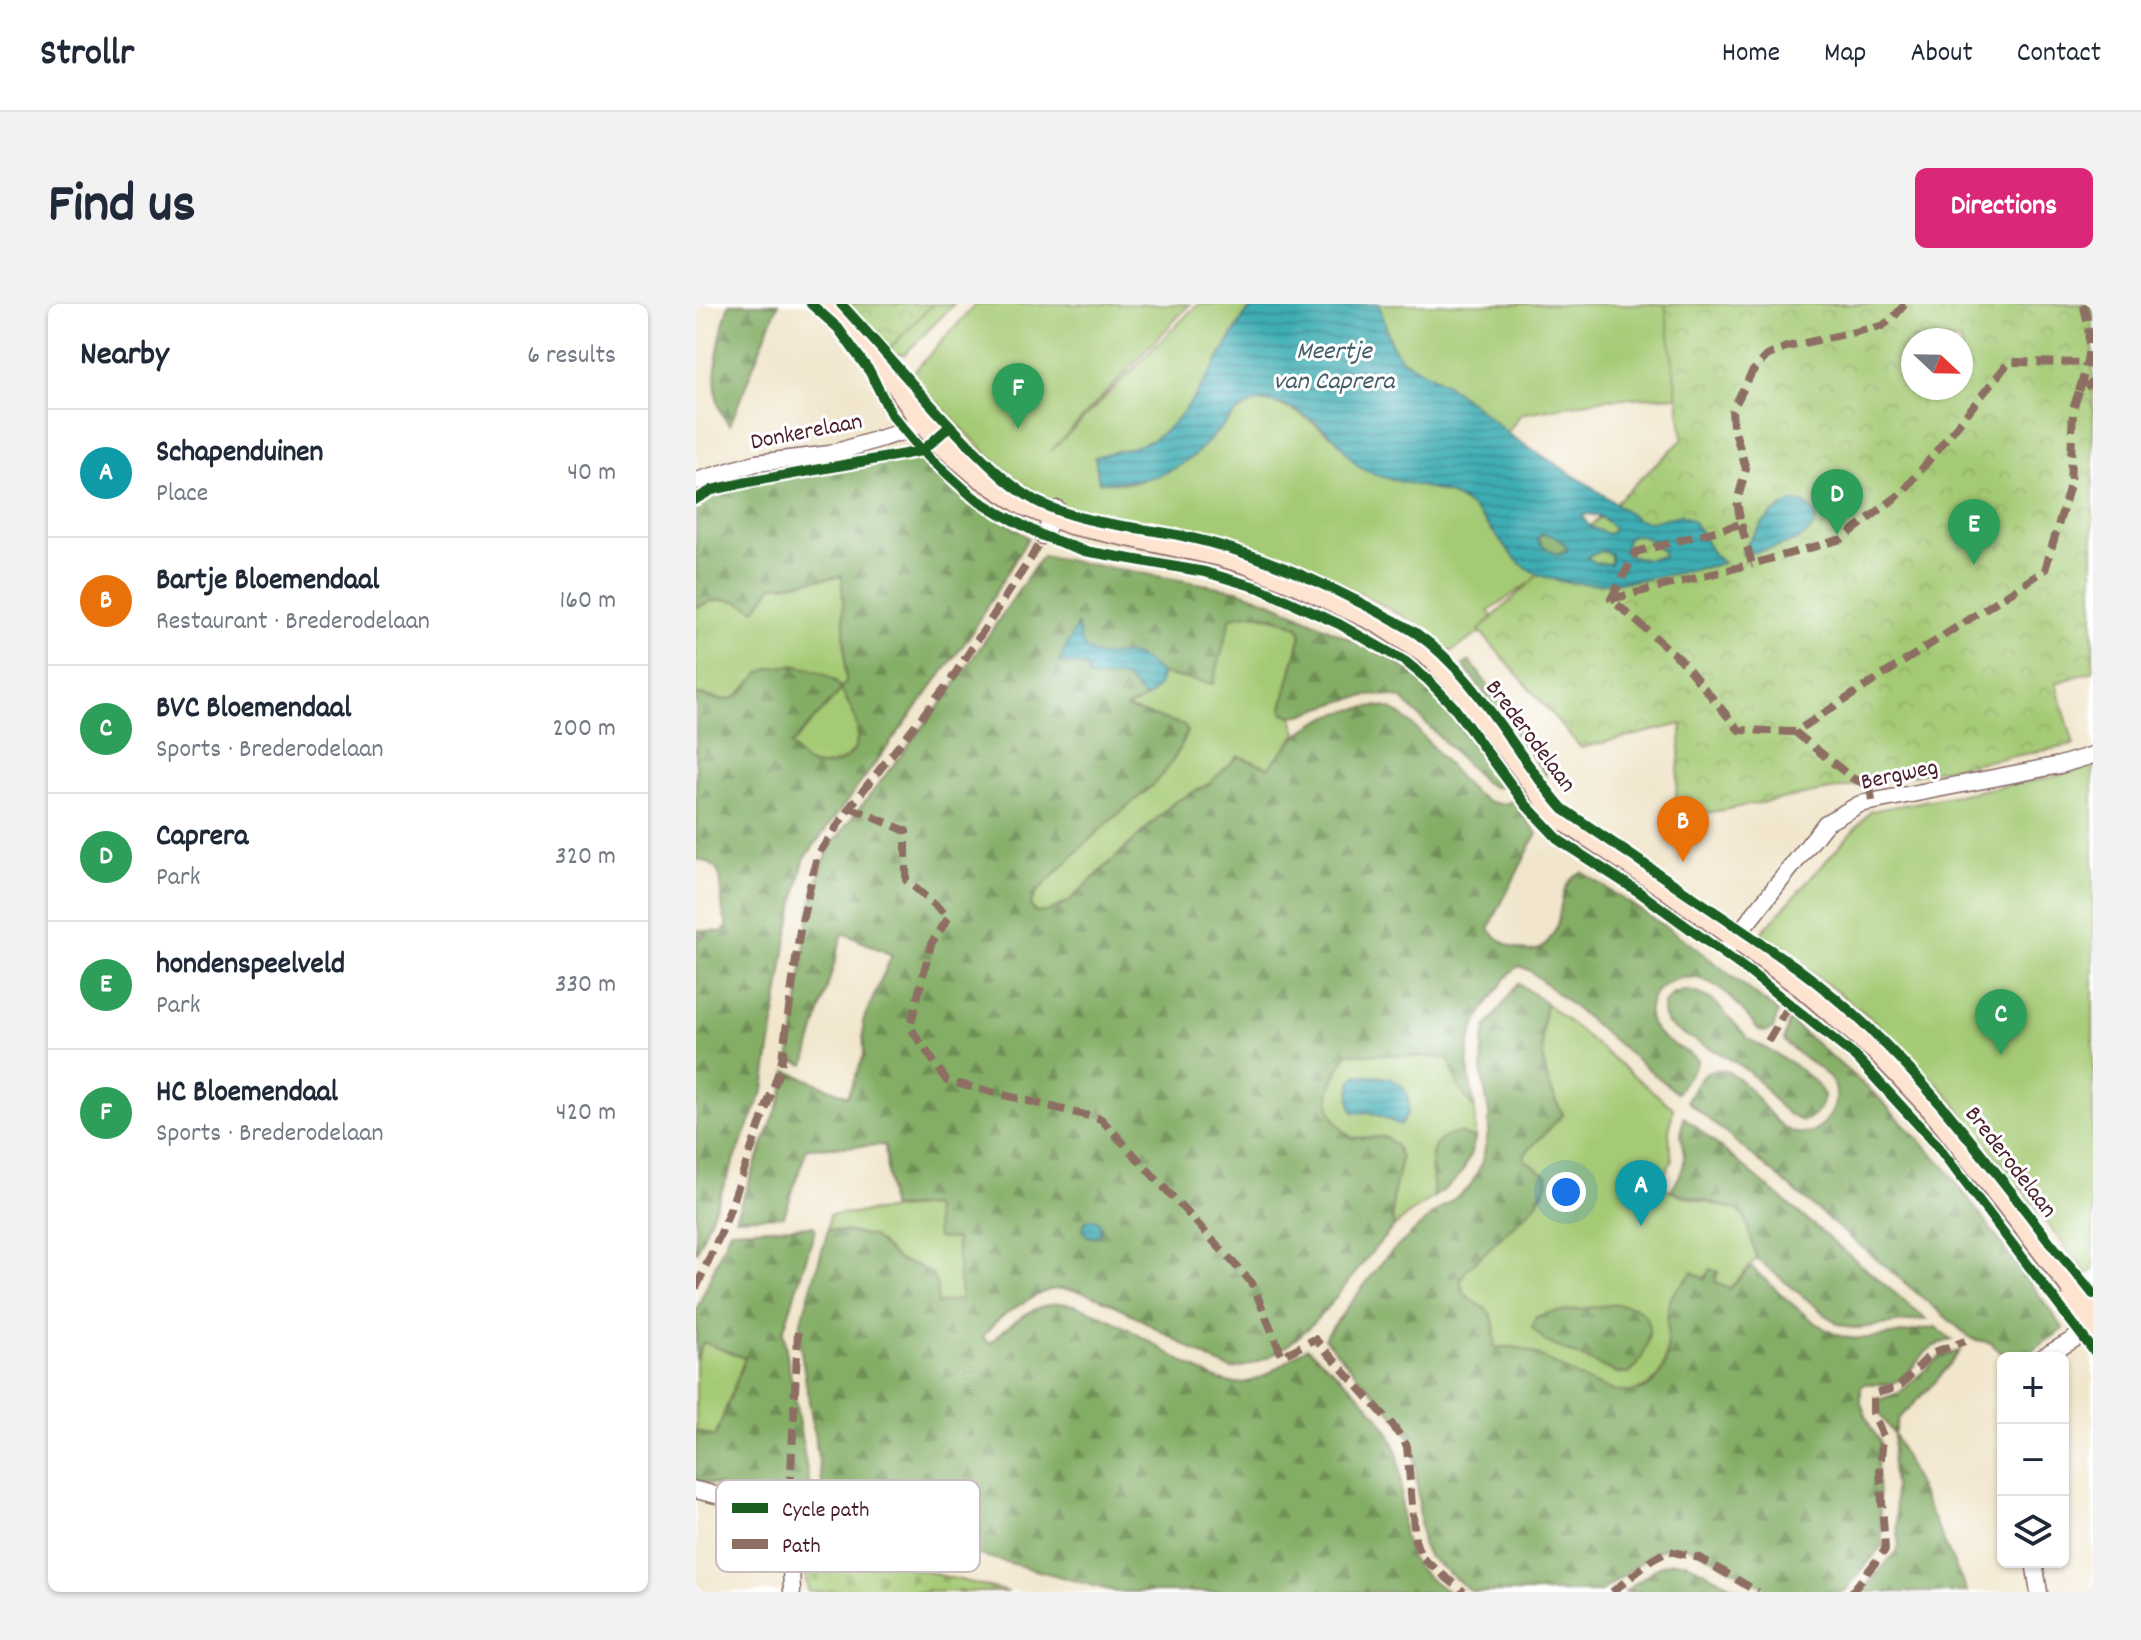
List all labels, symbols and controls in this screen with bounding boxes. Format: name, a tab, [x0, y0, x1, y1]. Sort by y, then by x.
text: Strollr	[40, 28, 134, 83]
text: Home	[1722, 35, 1780, 75]
text: Map	[1824, 35, 1866, 75]
text: About	[1910, 35, 1973, 75]
text: Contact	[2017, 35, 2101, 75]
text: Find us	[48, 168, 196, 248]
button: Directions	[1915, 168, 2093, 248]
north arrow	[1901, 328, 1973, 400]
text: Nearby	[80, 332, 169, 381]
water label: Meertje van Caprera	[1274, 334, 1396, 401]
text: 6 results	[527, 338, 616, 375]
pin: F	[992, 363, 1044, 429]
street label: Donkerelaan	[748, 405, 865, 460]
text: Schapenduinen	[156, 433, 323, 476]
text: A	[99, 455, 113, 492]
text: 40 m	[567, 455, 616, 492]
pin: D	[1811, 469, 1863, 535]
text: Place	[156, 476, 208, 513]
pin: E	[1948, 499, 2000, 565]
text: Bartje Bloemendaal	[156, 561, 379, 604]
text: B	[100, 583, 112, 620]
text: 160 m	[560, 583, 616, 620]
text: Restaurant · Brederodelaan	[156, 604, 430, 641]
street label: Brederodelaan	[1476, 673, 1583, 800]
text: BVC Bloemendaal	[156, 689, 351, 732]
text: C	[100, 711, 112, 748]
text: 200 m	[552, 711, 616, 748]
text: Sports · Brederodelaan	[156, 732, 384, 769]
street label: Bergweg	[1858, 751, 1941, 801]
pin: B	[1657, 796, 1709, 862]
text: Caprera	[156, 817, 248, 860]
text: D	[99, 839, 113, 876]
text: 320 m	[555, 839, 616, 876]
text: Park	[156, 860, 200, 897]
text: hondenspeelveld	[156, 945, 345, 988]
text: E	[100, 967, 112, 1004]
text: 330 m	[555, 967, 616, 1004]
text: Park	[156, 988, 200, 1025]
pin: C	[1975, 989, 2027, 1055]
text: HC Bloemendaal	[156, 1073, 338, 1116]
text: F	[100, 1095, 112, 1132]
text: 420 m	[556, 1095, 616, 1132]
street label: Brederodelaan	[1955, 1100, 2064, 1226]
text: Sports · Brederodelaan	[156, 1116, 384, 1153]
pin: A	[1615, 1160, 1667, 1226]
your location	[1546, 1172, 1586, 1212]
map controls	[1997, 1352, 2069, 1568]
button: +	[1997, 1352, 2069, 1424]
button: −	[1997, 1424, 2069, 1496]
legend	[716, 1480, 980, 1572]
text: Cycle path	[782, 1496, 869, 1527]
button: layers	[1997, 1496, 2069, 1568]
text: Path	[782, 1532, 821, 1563]

